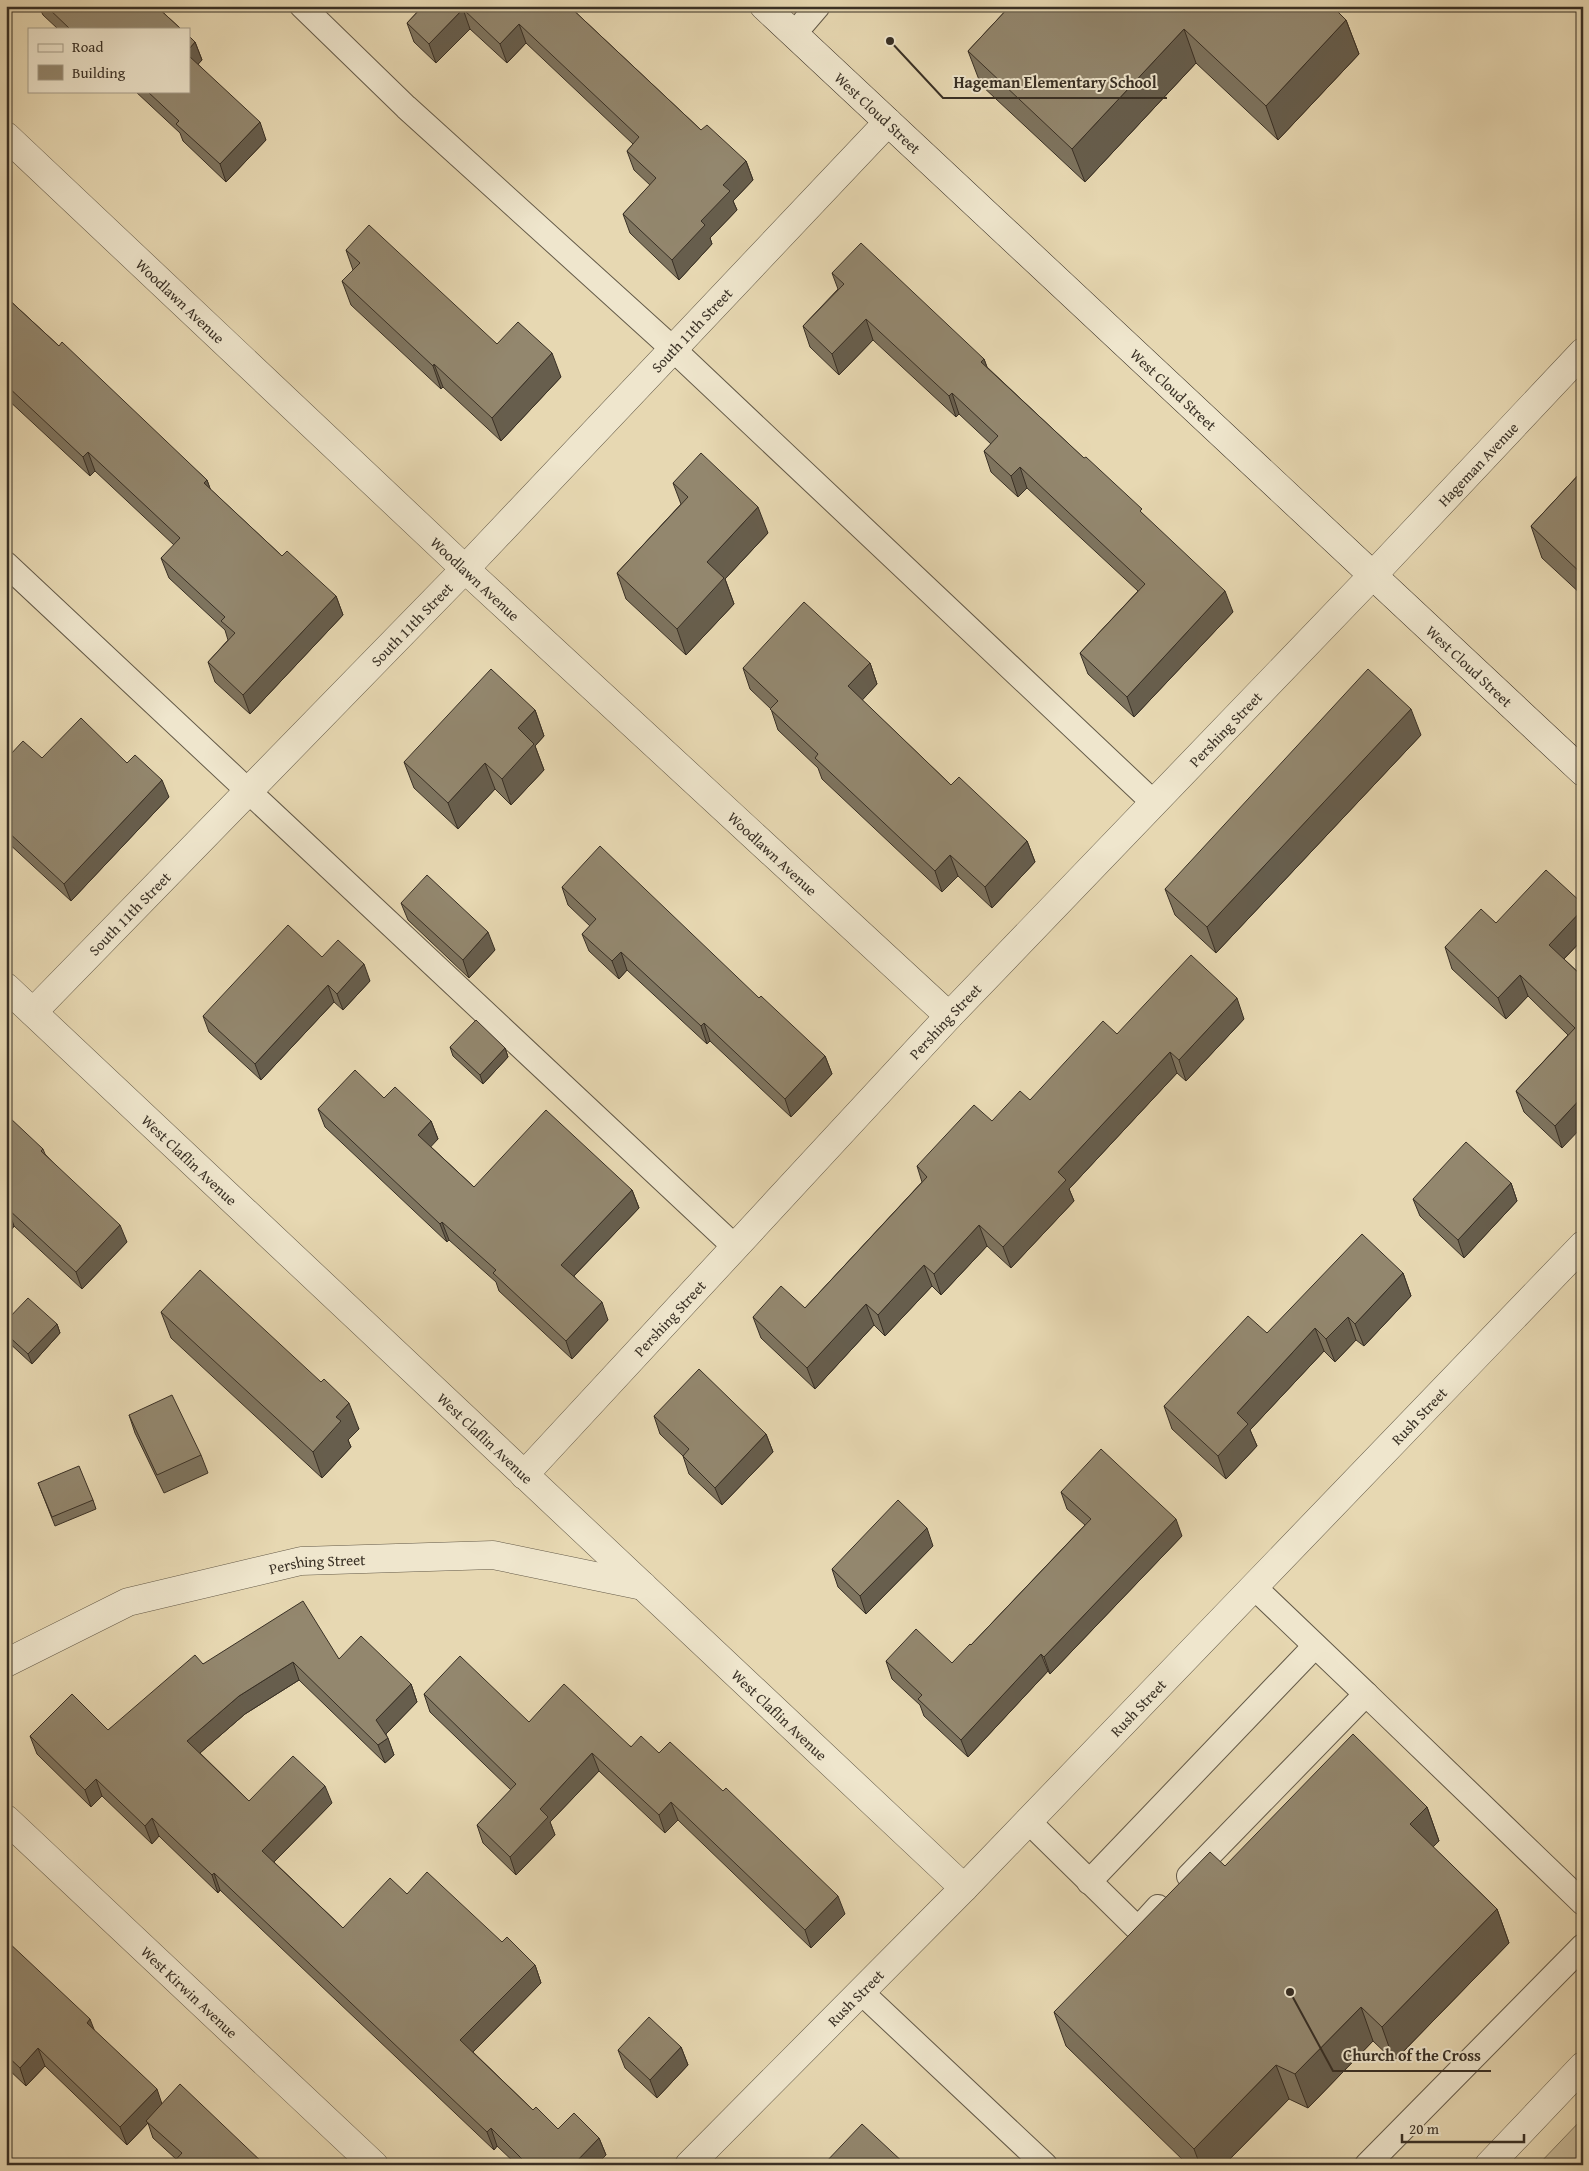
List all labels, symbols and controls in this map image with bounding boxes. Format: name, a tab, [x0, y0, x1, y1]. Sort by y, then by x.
legend	[28, 28, 190, 92]
text: Road	[72, 36, 103, 57]
text: Building	[72, 62, 126, 83]
street label: West Cloud Street	[830, 67, 926, 159]
callout: Hageman Elementary School	[943, 67, 1167, 98]
text: Hageman Elementary School	[953, 70, 1157, 94]
street label: Woodlawn Avenue	[131, 254, 230, 348]
street label: South 11th Street	[646, 282, 737, 377]
street label: West Cloud Street	[1126, 344, 1222, 435]
street label: Hageman Avenue	[1433, 417, 1523, 511]
street label: Woodlawn Avenue	[426, 531, 525, 625]
street label: South 11th Street	[366, 577, 458, 671]
street label: West Cloud Street	[1422, 620, 1518, 712]
street label: Pershing Street	[1184, 686, 1267, 771]
street label: Woodlawn Avenue	[723, 806, 822, 900]
street label: South 11th Street	[84, 866, 176, 960]
street label: Pershing Street	[904, 978, 986, 1064]
street label: West Claflin Avenue	[137, 1109, 242, 1210]
street label: Pershing Street	[629, 1275, 711, 1361]
street label: Rush Street	[1386, 1382, 1452, 1449]
street label: West Claflin Avenue	[433, 1388, 538, 1488]
street label: Pershing Street	[267, 1548, 366, 1579]
street label: West Claflin Avenue	[727, 1664, 832, 1765]
street label: Rush Street	[1105, 1674, 1171, 1741]
street label: West Kirwin Avenue	[137, 1941, 243, 2042]
street label: Rush Street	[822, 1964, 889, 2031]
callout: Church of the Cross	[1333, 2040, 1491, 2071]
text: Church of the Cross	[1343, 2043, 1481, 2067]
scale bar	[1402, 2111, 1524, 2143]
text: 20 m	[1409, 2118, 1440, 2139]

